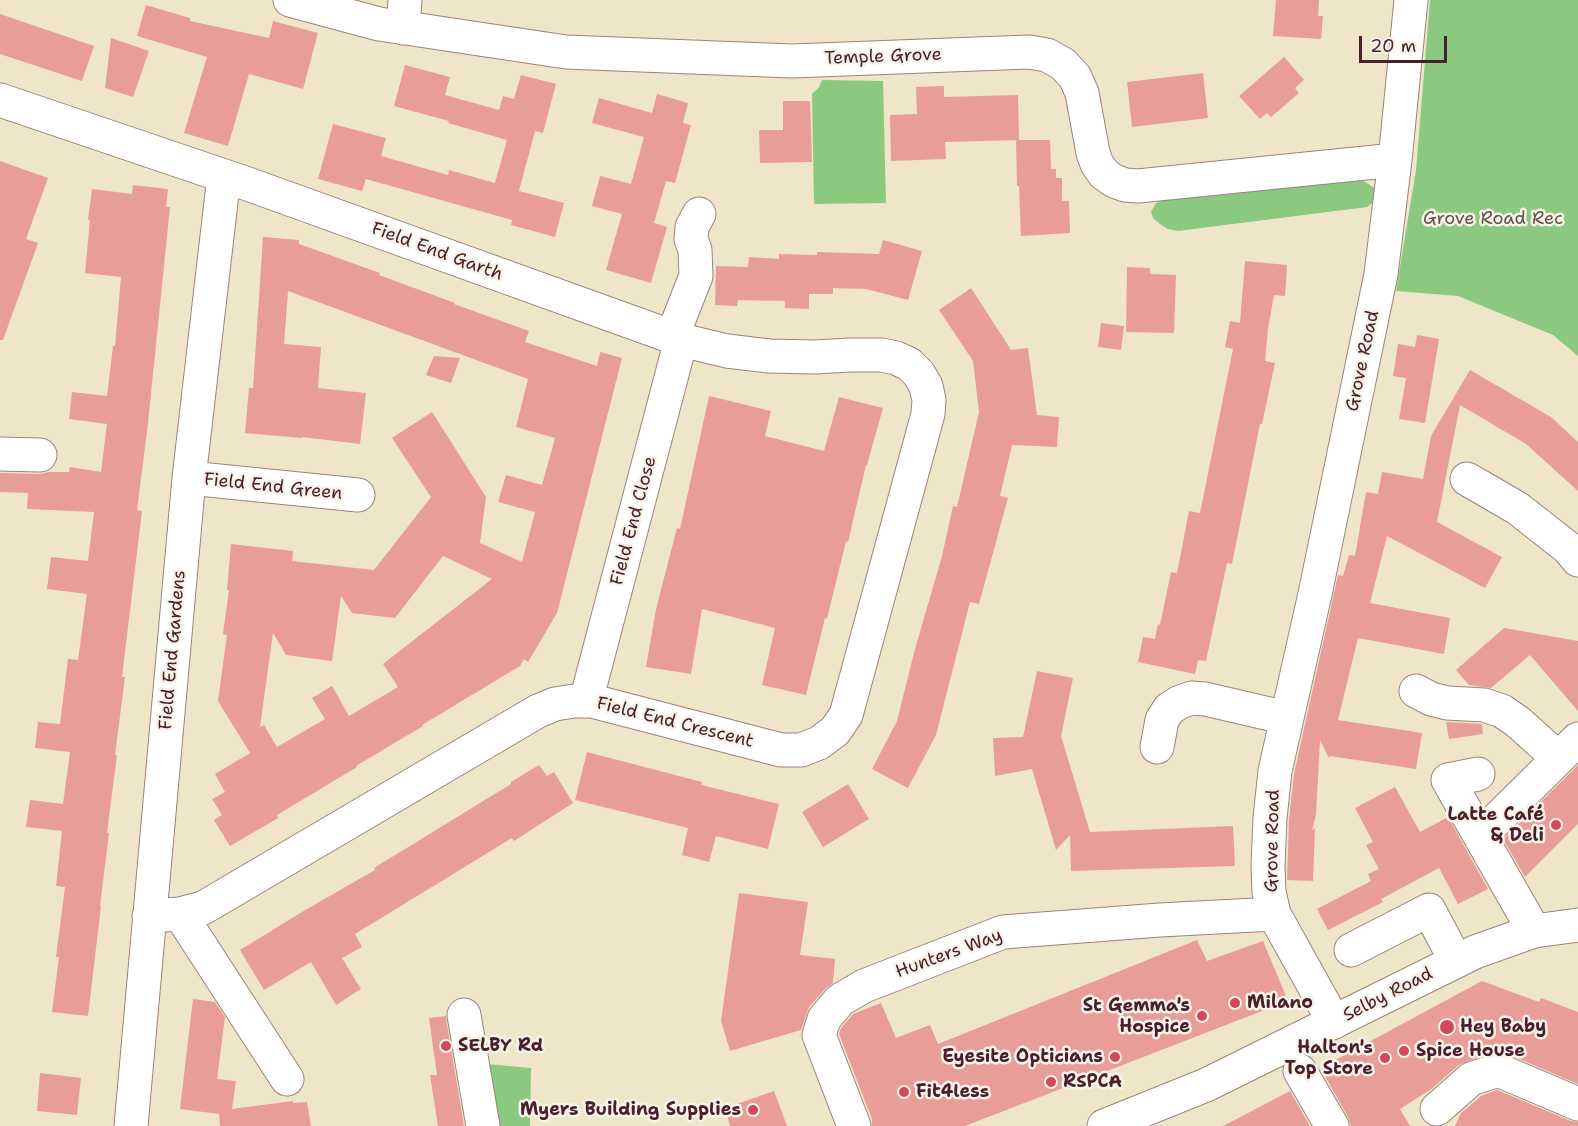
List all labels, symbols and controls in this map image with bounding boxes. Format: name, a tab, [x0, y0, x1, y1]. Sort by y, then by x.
scale bar	[1362, 24, 1450, 62]
text: 20 m	[1370, 34, 1416, 58]
street label: Temple Grove	[824, 44, 942, 70]
park label: Grove Road Rec	[1423, 208, 1563, 230]
street label: Field End Garth	[368, 218, 506, 286]
street label: Grove Road	[1342, 308, 1384, 414]
street label: Field End Close	[606, 454, 662, 588]
street label: Field End Green	[203, 469, 343, 505]
street label: Field End Gardens	[155, 569, 191, 731]
street label: Field End Crescent	[594, 693, 756, 753]
street label: Grove Road	[1261, 789, 1285, 893]
place label: Latte Café & Deli	[1447, 804, 1544, 846]
marker: Latte Café & Deli	[1549, 818, 1563, 832]
street label: Hunters Way	[893, 925, 1005, 983]
street label: Selby Road	[1340, 963, 1436, 1027]
place label: Milano	[1247, 992, 1313, 1014]
place label: St Gemma's Hospice	[1083, 995, 1190, 1038]
marker: Milano	[1228, 996, 1242, 1010]
marker: St Gemma's Hospice	[1195, 1009, 1209, 1023]
place label: Hey Baby	[1460, 1016, 1546, 1038]
marker: Hey Baby	[1438, 1018, 1456, 1036]
place label: SELBY Rd	[458, 1035, 543, 1057]
place label: Halton's Top Store	[1285, 1037, 1373, 1080]
marker: SELBY Rd	[439, 1039, 453, 1053]
place label: Spice House	[1416, 1040, 1525, 1062]
marker: Spice House	[1397, 1044, 1411, 1058]
place label: Eyesite Opticians	[942, 1046, 1103, 1068]
marker: Eyesite Opticians	[1108, 1050, 1122, 1064]
marker: Halton's Top Store	[1378, 1051, 1392, 1065]
place label: RSPCA	[1063, 1071, 1122, 1093]
marker: RSPCA	[1044, 1075, 1058, 1089]
place label: Fit4less	[916, 1081, 989, 1103]
marker: Fit4less	[897, 1085, 911, 1099]
place label: Myers Building Supplies	[520, 1099, 741, 1121]
marker: Myers Building Supplies	[746, 1103, 760, 1117]

